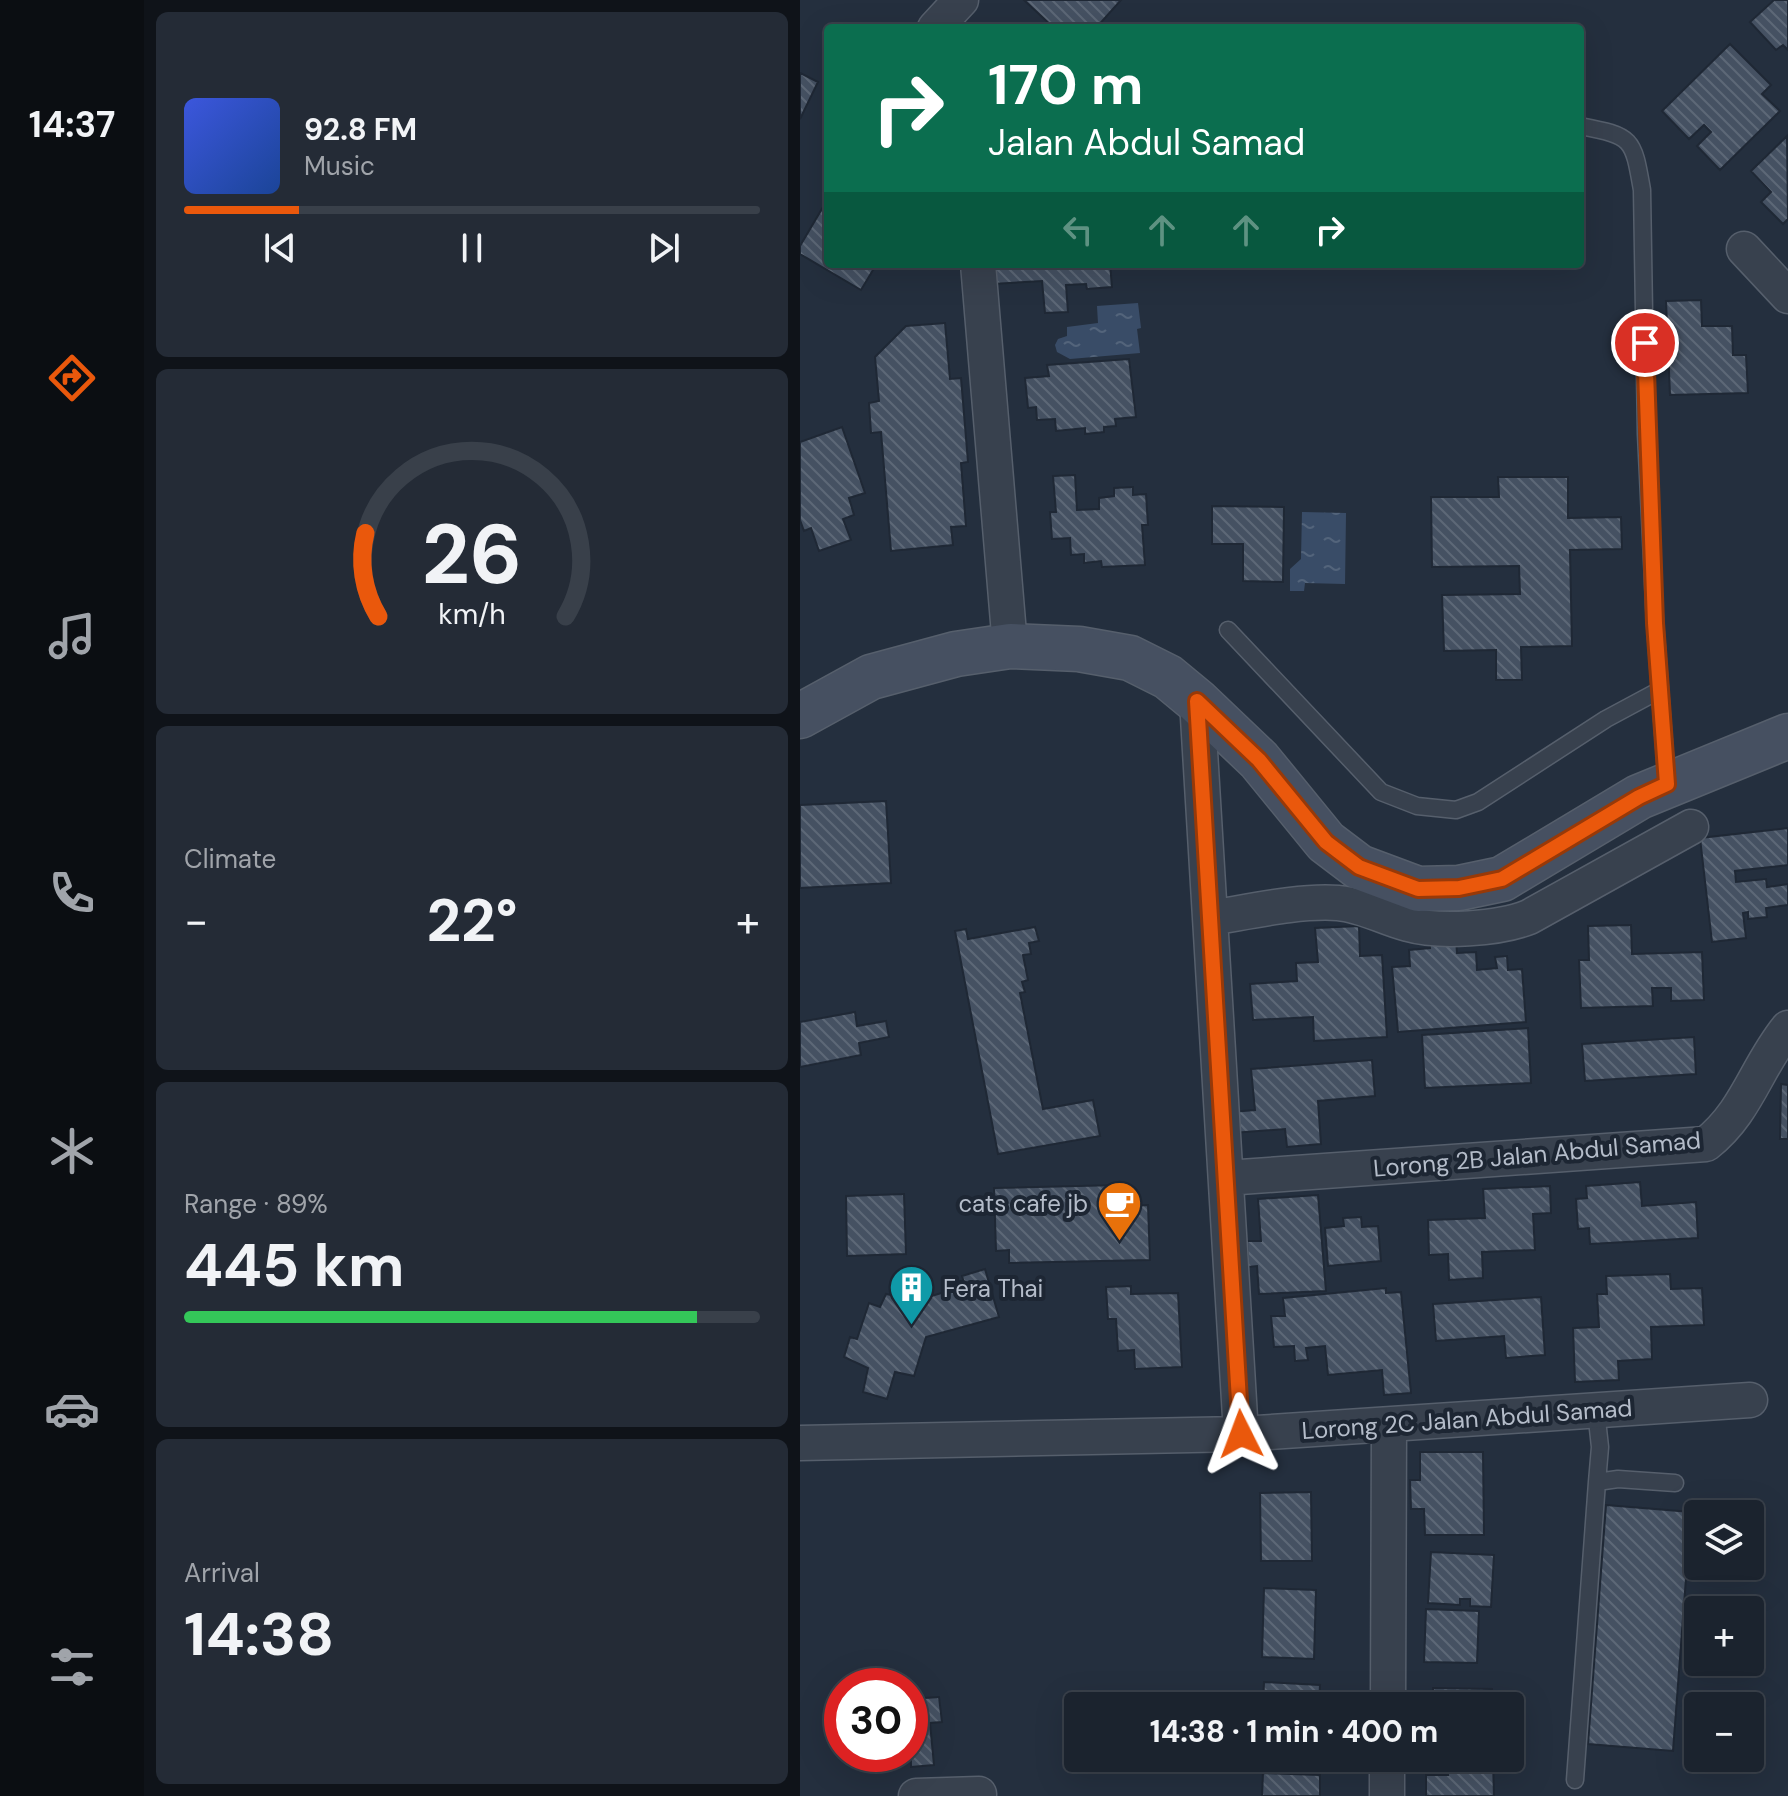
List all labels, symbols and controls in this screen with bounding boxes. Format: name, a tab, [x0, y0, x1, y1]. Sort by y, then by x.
text: 170 m	[988, 48, 1143, 121]
icon: right	[856, 56, 960, 160]
text: 14:37	[29, 101, 115, 148]
text: 92.8 FM	[304, 110, 417, 149]
text: Jalan Abdul Samad	[988, 119, 1305, 166]
text: Music	[304, 149, 375, 183]
icon: left	[1056, 208, 1100, 252]
icon: ahead	[1140, 208, 1184, 252]
icon: ahead	[1224, 208, 1268, 252]
icon: right	[1308, 208, 1352, 252]
icon: previous	[258, 226, 302, 270]
icon: pause	[450, 226, 494, 270]
icon: next	[642, 226, 686, 270]
pin	[1611, 309, 1679, 377]
icon: arrive	[1623, 321, 1667, 365]
icon: directions	[44, 350, 100, 406]
text: 26	[422, 500, 522, 609]
text: km/h	[438, 596, 506, 633]
icon: music	[44, 608, 100, 664]
text: Climate	[184, 842, 276, 876]
icon: phone	[44, 865, 100, 921]
text: 22°	[426, 881, 518, 960]
text: −	[184, 892, 208, 950]
text: +	[736, 892, 760, 950]
icon: climate	[44, 1123, 100, 1179]
street label: Lorong 2B Jalan Abdul Samad	[1372, 1124, 1702, 1184]
cafe icon: cats cafe jb	[1095, 1179, 1143, 1242]
text: Range · 89%	[184, 1187, 328, 1221]
place label: cats cafe jb	[958, 1188, 1088, 1219]
text: 445 km	[184, 1226, 405, 1305]
building icon: Fera Thai	[888, 1264, 936, 1327]
place label: Fera Thai	[943, 1273, 1043, 1304]
icon: car	[44, 1381, 100, 1437]
position arrow	[1199, 1392, 1283, 1476]
street label: Lorong 2C Jalan Abdul Samad	[1301, 1392, 1633, 1446]
map controls	[1684, 1500, 1764, 1772]
button: layers	[1684, 1500, 1764, 1580]
text: Arrival	[184, 1556, 260, 1590]
text: 14:38	[184, 1595, 334, 1674]
button: +	[1684, 1596, 1764, 1676]
icon: filters	[44, 1639, 100, 1695]
speed limit sign: 30	[824, 1668, 928, 1772]
button: −	[1684, 1692, 1764, 1772]
text: 14:38 · 1 min · 400 m	[1150, 1712, 1438, 1751]

